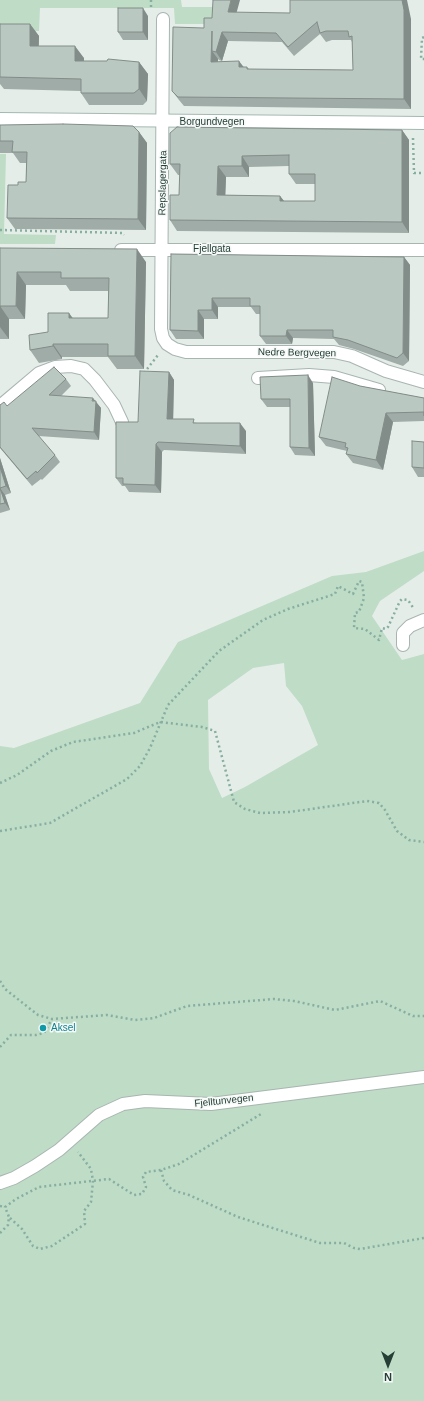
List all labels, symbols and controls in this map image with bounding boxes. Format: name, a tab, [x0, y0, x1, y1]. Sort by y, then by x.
street label: Borgundvegen	[179, 116, 245, 128]
street label: Repslagergata	[156, 150, 170, 216]
street label: Fjellgata	[193, 243, 231, 255]
street label: Nedre Bergvegen	[258, 346, 336, 360]
place label: Aksel	[51, 1022, 75, 1034]
marker: Aksel	[38, 1023, 48, 1033]
street label: Fjelltunvegen	[194, 1092, 254, 1110]
north arrow	[368, 1345, 408, 1385]
text: N	[384, 1371, 392, 1383]

